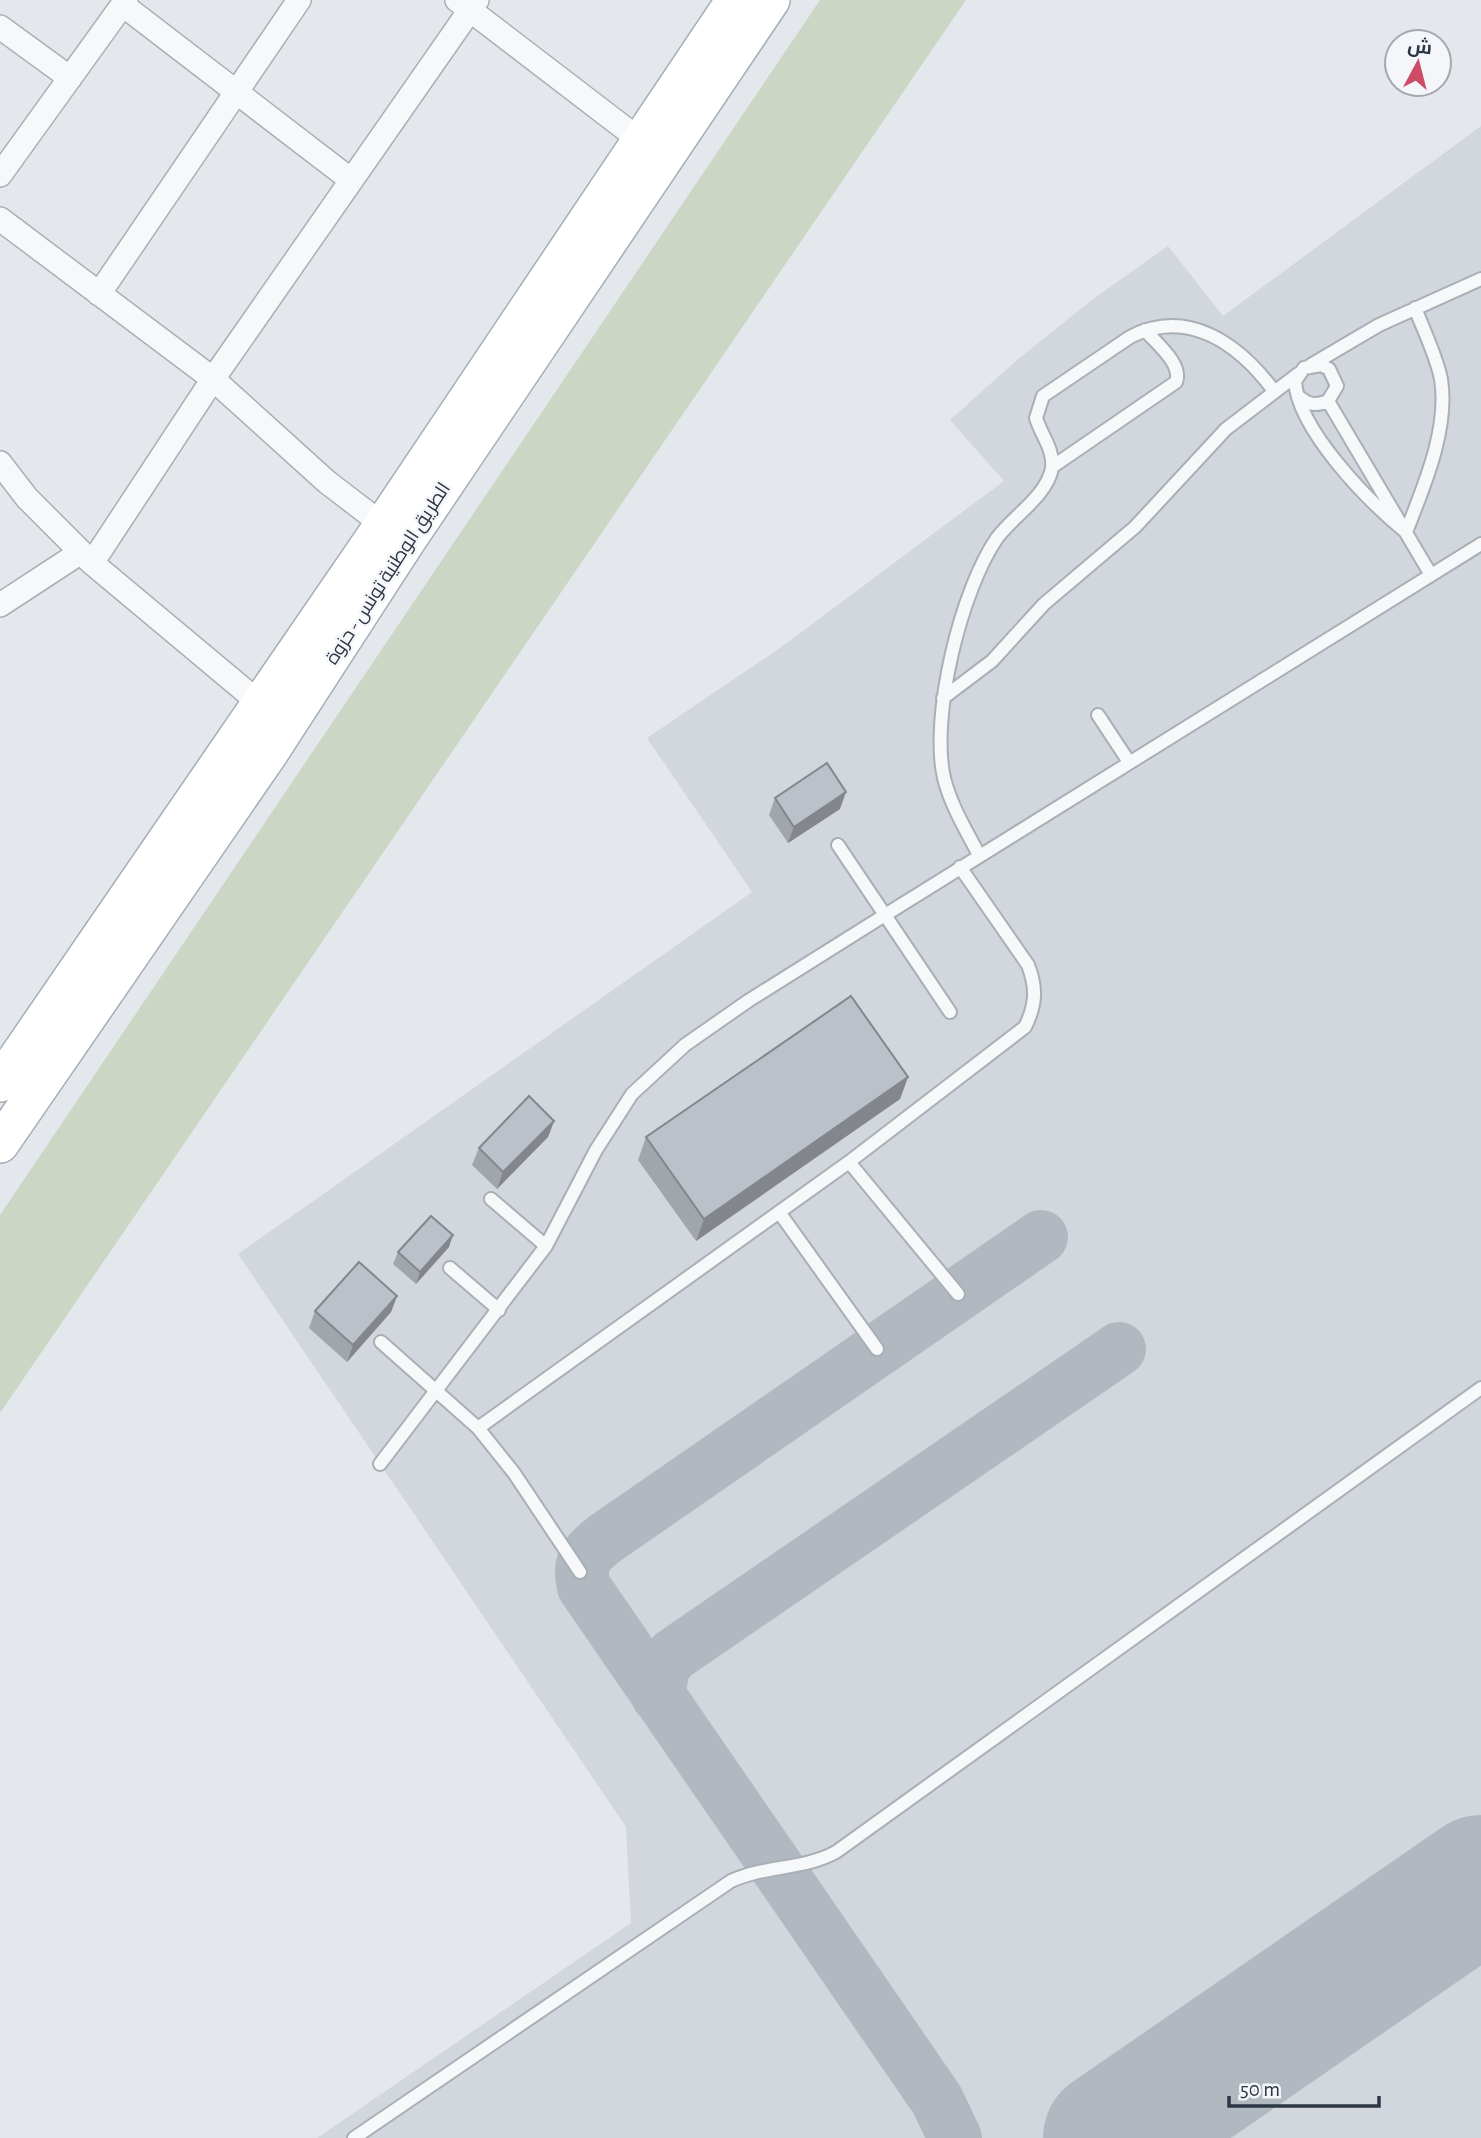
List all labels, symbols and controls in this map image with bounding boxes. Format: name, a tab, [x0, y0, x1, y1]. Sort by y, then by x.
north arrow	[1383, 28, 1453, 98]
text: ش	[1407, 36, 1433, 60]
street label: الطريق الوطنية تونس - حزوة	[322, 480, 456, 669]
scale bar	[1229, 2064, 1380, 2108]
text: 50 m	[1240, 2079, 1280, 2100]

